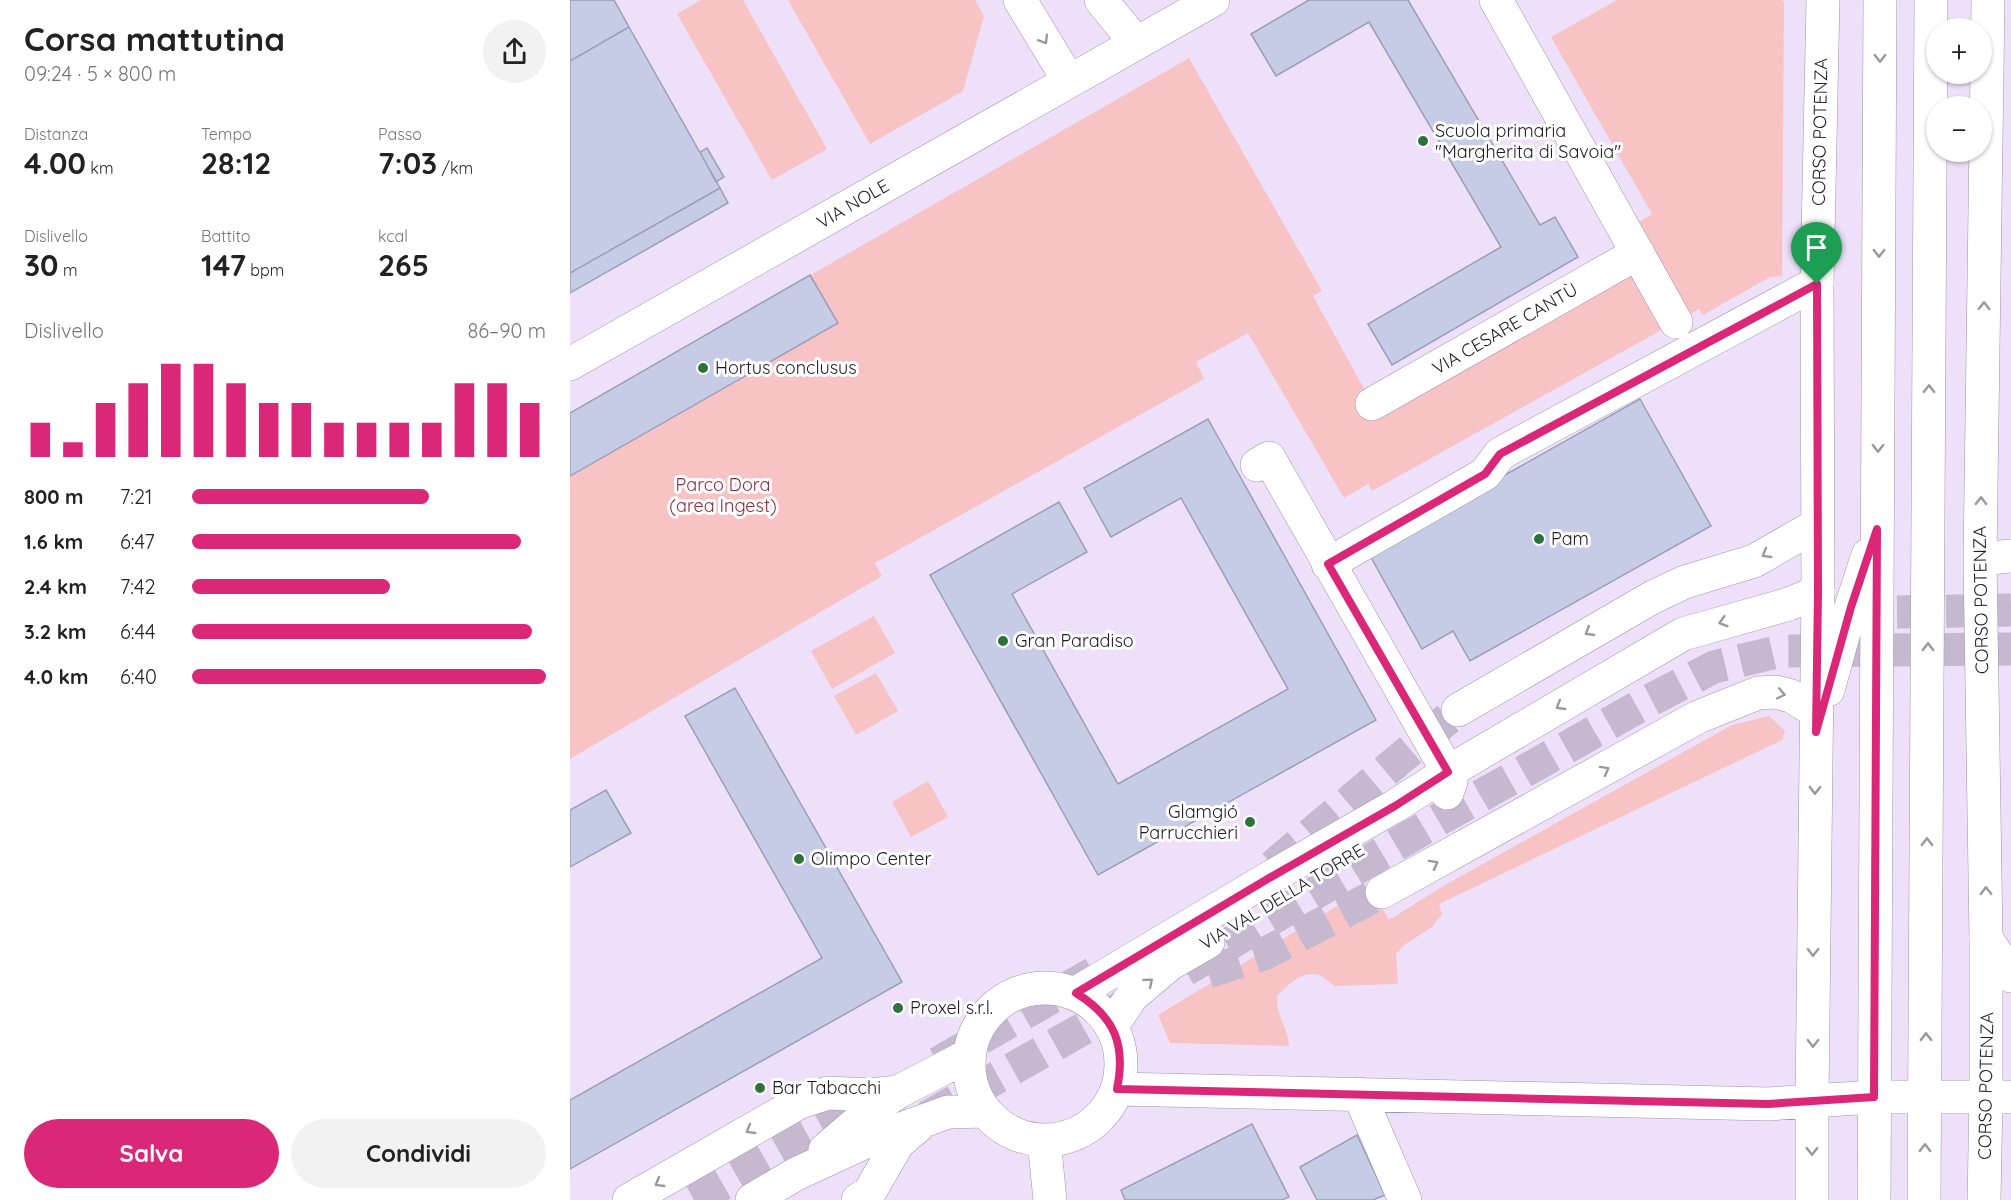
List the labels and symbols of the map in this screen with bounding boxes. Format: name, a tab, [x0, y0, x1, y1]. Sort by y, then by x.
one-way arrow	[1037, 34, 1048, 45]
one-way arrow	[1874, 54, 1886, 63]
street label: CORSO POTENZA	[1807, 57, 1832, 206]
place label: Scuola primaria "Margherita di Savoia"	[1435, 119, 1621, 163]
marker: Scuola primaria "Margherita di Savoia"	[1416, 134, 1430, 148]
street label: VIA NOLE	[812, 174, 893, 233]
pin	[1791, 222, 1842, 284]
one-way arrow	[1873, 249, 1885, 258]
street label: VIA CESARE CANTÙ	[1428, 278, 1582, 380]
one-way arrow	[1977, 301, 1990, 310]
place label: Hortus conclusus	[715, 356, 857, 379]
marker: Hortus conclusus	[696, 361, 710, 375]
one-way arrow	[1923, 385, 1935, 394]
one-way arrow	[1872, 444, 1884, 453]
park label: Parco Dora (area Ingest)	[669, 473, 777, 517]
one-way arrow	[1975, 496, 1987, 505]
street label: CORSO POTENZA	[1968, 525, 1993, 674]
place label: Pam	[1551, 527, 1589, 550]
marker: Pam	[1532, 532, 1546, 546]
one-way arrow	[1762, 547, 1772, 558]
one-way arrow	[1718, 615, 1729, 627]
one-way arrow	[1585, 625, 1595, 637]
place label: Gran Paradiso	[1015, 629, 1134, 652]
marker: Gran Paradiso	[996, 634, 1010, 648]
one-way arrow	[1922, 643, 1934, 652]
one-way arrow	[1775, 687, 1785, 700]
one-way arrow	[1556, 698, 1566, 710]
one-way arrow	[1598, 766, 1609, 777]
one-way arrow	[1809, 786, 1821, 795]
place label: Glamgió Parrucchieri	[1139, 800, 1238, 844]
marker: Glamgió Parrucchieri	[1243, 815, 1257, 829]
street label: VIA VAL DELLA TORRE	[1195, 838, 1368, 955]
one-way arrow	[1921, 838, 1933, 847]
place label: Olimpo Center	[811, 847, 931, 870]
marker: Olimpo Center	[792, 852, 806, 866]
one-way arrow	[1428, 860, 1438, 871]
one-way arrow	[1979, 887, 1992, 896]
one-way arrow	[1807, 947, 1819, 956]
one-way arrow	[1142, 979, 1153, 990]
place label: Proxel s.r.l.	[910, 996, 993, 1019]
marker: Proxel s.r.l.	[891, 1001, 905, 1015]
street label: CORSO POTENZA	[1973, 1011, 1998, 1160]
one-way arrow	[1920, 1033, 1932, 1042]
one-way arrow	[1806, 1038, 1819, 1047]
place label: Bar Tabacchi	[772, 1076, 881, 1099]
marker: Bar Tabacchi	[753, 1081, 767, 1095]
one-way arrow	[745, 1123, 756, 1135]
one-way arrow	[1919, 1143, 1931, 1152]
one-way arrow	[1806, 1146, 1818, 1155]
one-way arrow	[654, 1176, 665, 1187]

